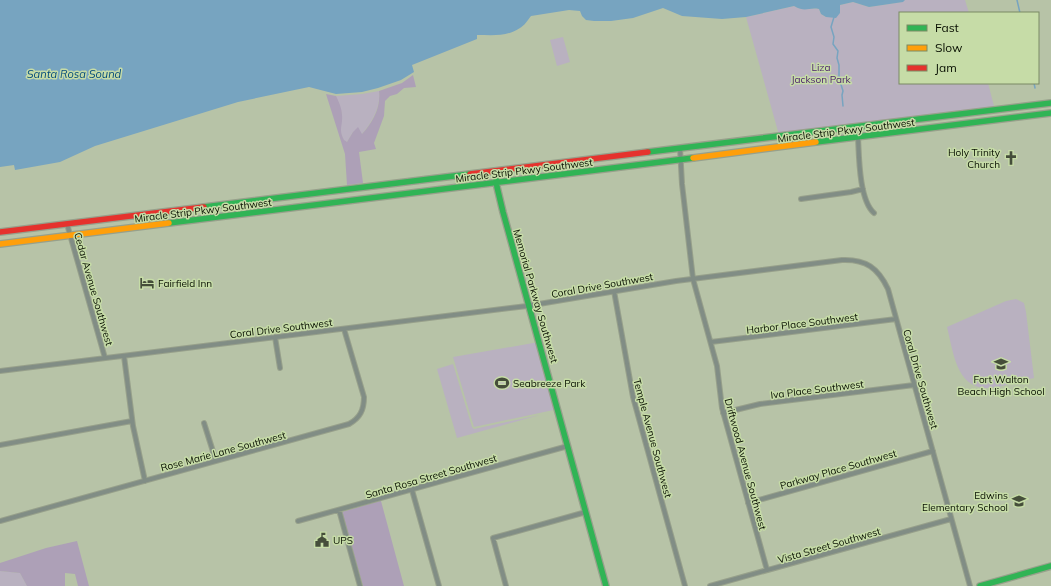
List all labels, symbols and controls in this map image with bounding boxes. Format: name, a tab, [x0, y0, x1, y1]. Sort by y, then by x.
legend	[899, 12, 1039, 84]
text: Fast	[935, 20, 959, 35]
text: Slow	[935, 40, 963, 55]
text: Jam	[935, 60, 957, 75]
park label: Liza Jackson Park	[791, 61, 852, 86]
water label: Santa Rosa Sound	[27, 67, 122, 81]
street label: Miracle Strip Pkwy Southwest	[777, 116, 916, 145]
place label: Holy Trinity Church	[948, 146, 1001, 171]
church icon: Holy Trinity Church	[1003, 150, 1019, 166]
street label: Miracle Strip Pkwy Southwest	[455, 156, 594, 185]
street label: Miracle Strip Pkwy Southwest	[134, 196, 273, 225]
street label: Memorial Parkway Southwest	[510, 228, 561, 365]
street label: Cedar Avenue Southwest	[71, 231, 116, 348]
street label: Coral Drive Southwest	[550, 270, 654, 301]
hotel icon: Fairfield Inn	[139, 275, 155, 291]
place label: Fairfield Inn	[158, 277, 212, 290]
street label: Harbor Place Southwest	[745, 310, 859, 337]
street label: Coral Drive Southwest	[229, 316, 333, 341]
street label: Coral Drive Southwest	[900, 328, 941, 431]
school or university icon: Fort Walton Beach High School	[993, 356, 1009, 372]
place label: Fort Walton Beach High School	[957, 373, 1045, 398]
sports icon: Seabreeze Park	[494, 375, 510, 391]
place label: Seabreeze Park	[513, 377, 586, 390]
street label: Temple Avenue Southwest	[630, 377, 675, 500]
street label: Iva Place Southwest	[770, 377, 865, 402]
street label: Driftwood Avenue Southwest	[722, 397, 769, 532]
street label: Rose Marie Lane Southwest	[159, 428, 288, 474]
street label: Parkway Place Southwest	[778, 446, 898, 492]
street label: Santa Rosa Street Southwest	[364, 451, 499, 501]
place label: Edwins Elementary School	[922, 489, 1008, 514]
school or university icon: Edwins Elementary School	[1011, 493, 1027, 509]
street label: Vista Street Southwest	[776, 524, 882, 566]
public building icon: UPS	[314, 532, 330, 548]
place label: UPS	[333, 534, 353, 547]

